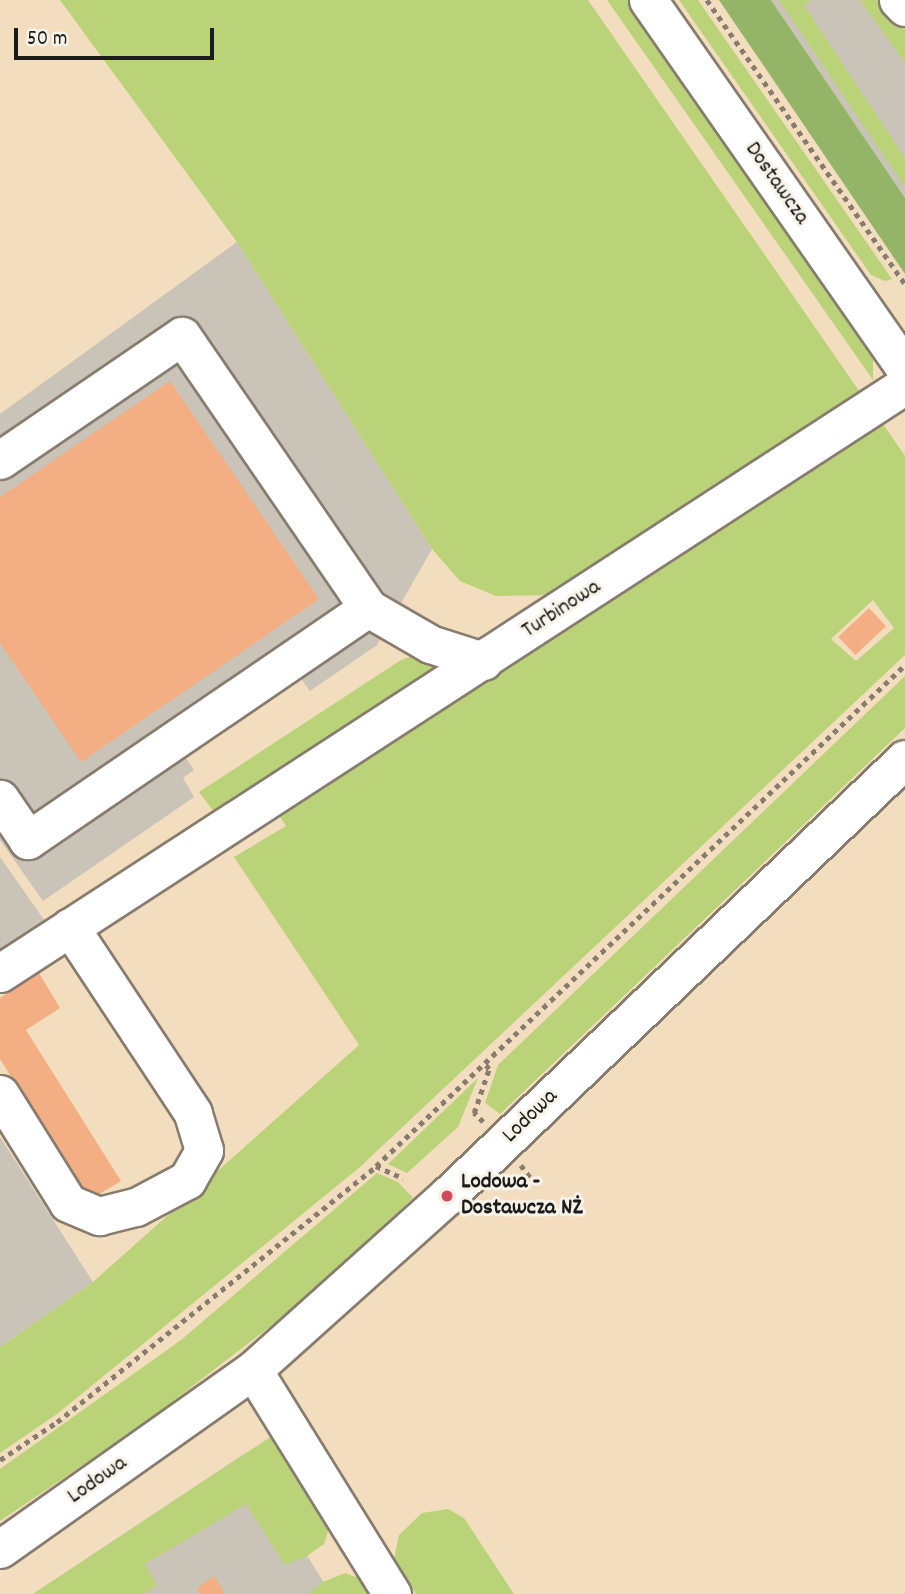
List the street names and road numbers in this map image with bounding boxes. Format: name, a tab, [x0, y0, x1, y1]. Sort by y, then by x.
street label: Dostawcza	[738, 137, 814, 231]
street label: Turbinowa	[517, 574, 607, 646]
street label: Lodowa	[498, 1084, 564, 1150]
street label: Lodowa	[63, 1451, 133, 1511]

